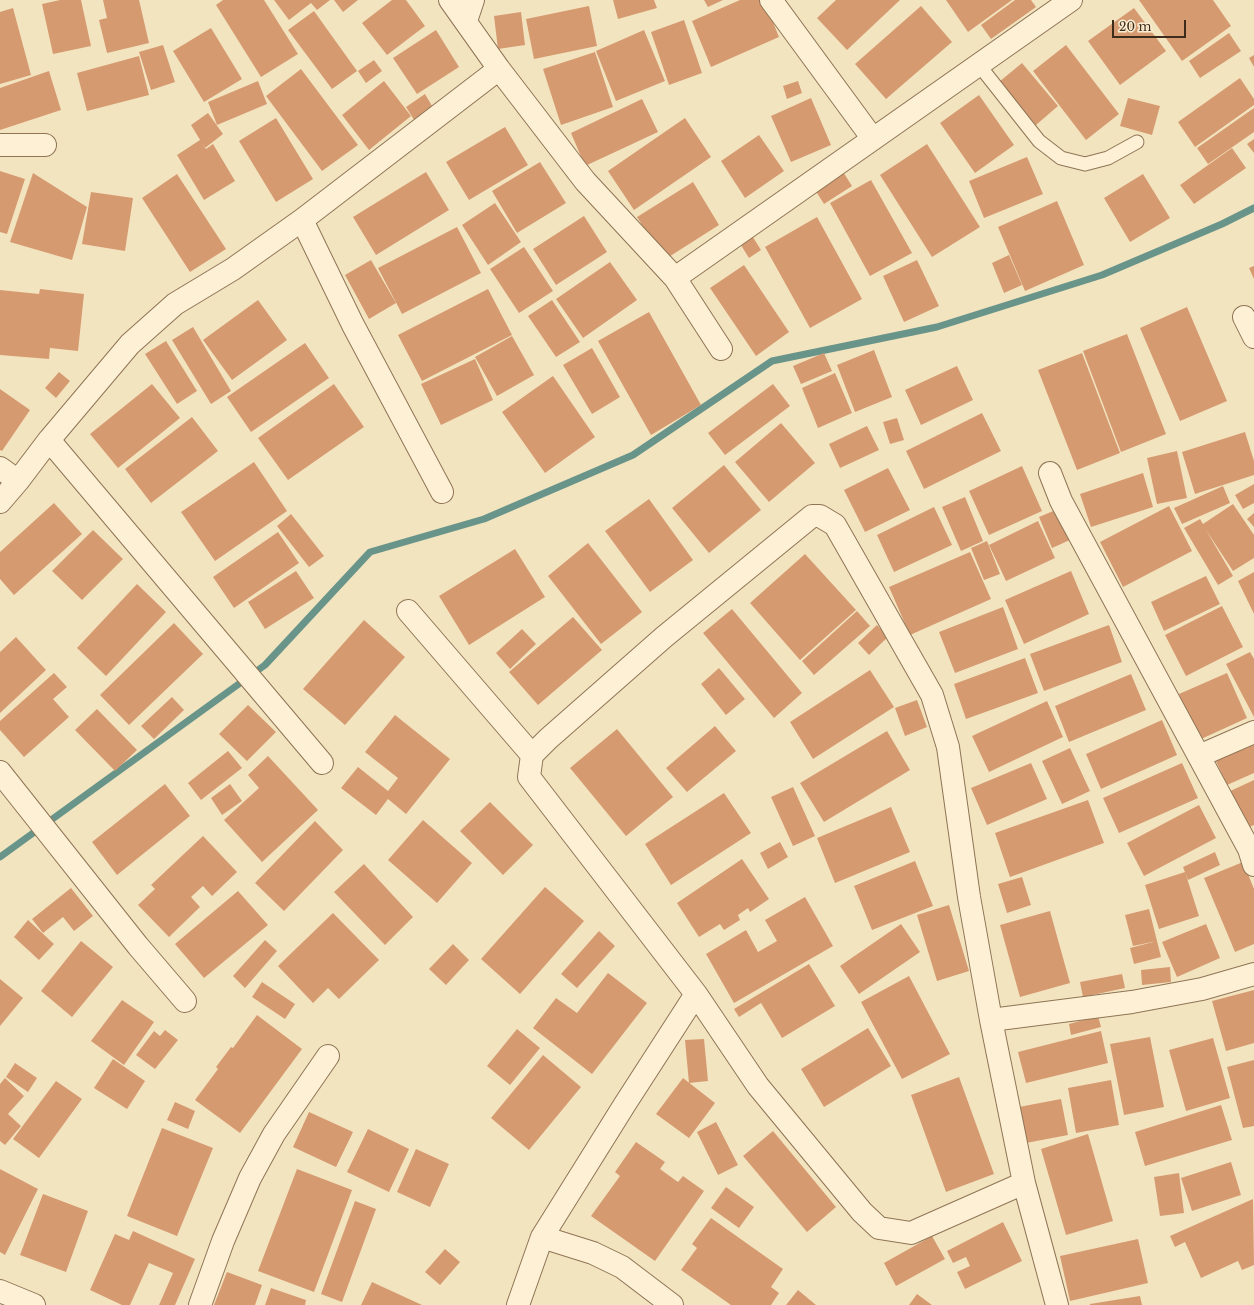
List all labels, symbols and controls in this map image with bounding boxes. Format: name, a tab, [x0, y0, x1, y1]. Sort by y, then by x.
scale bar	[1114, 12, 1188, 38]
text: 20 m	[1119, 19, 1151, 34]

